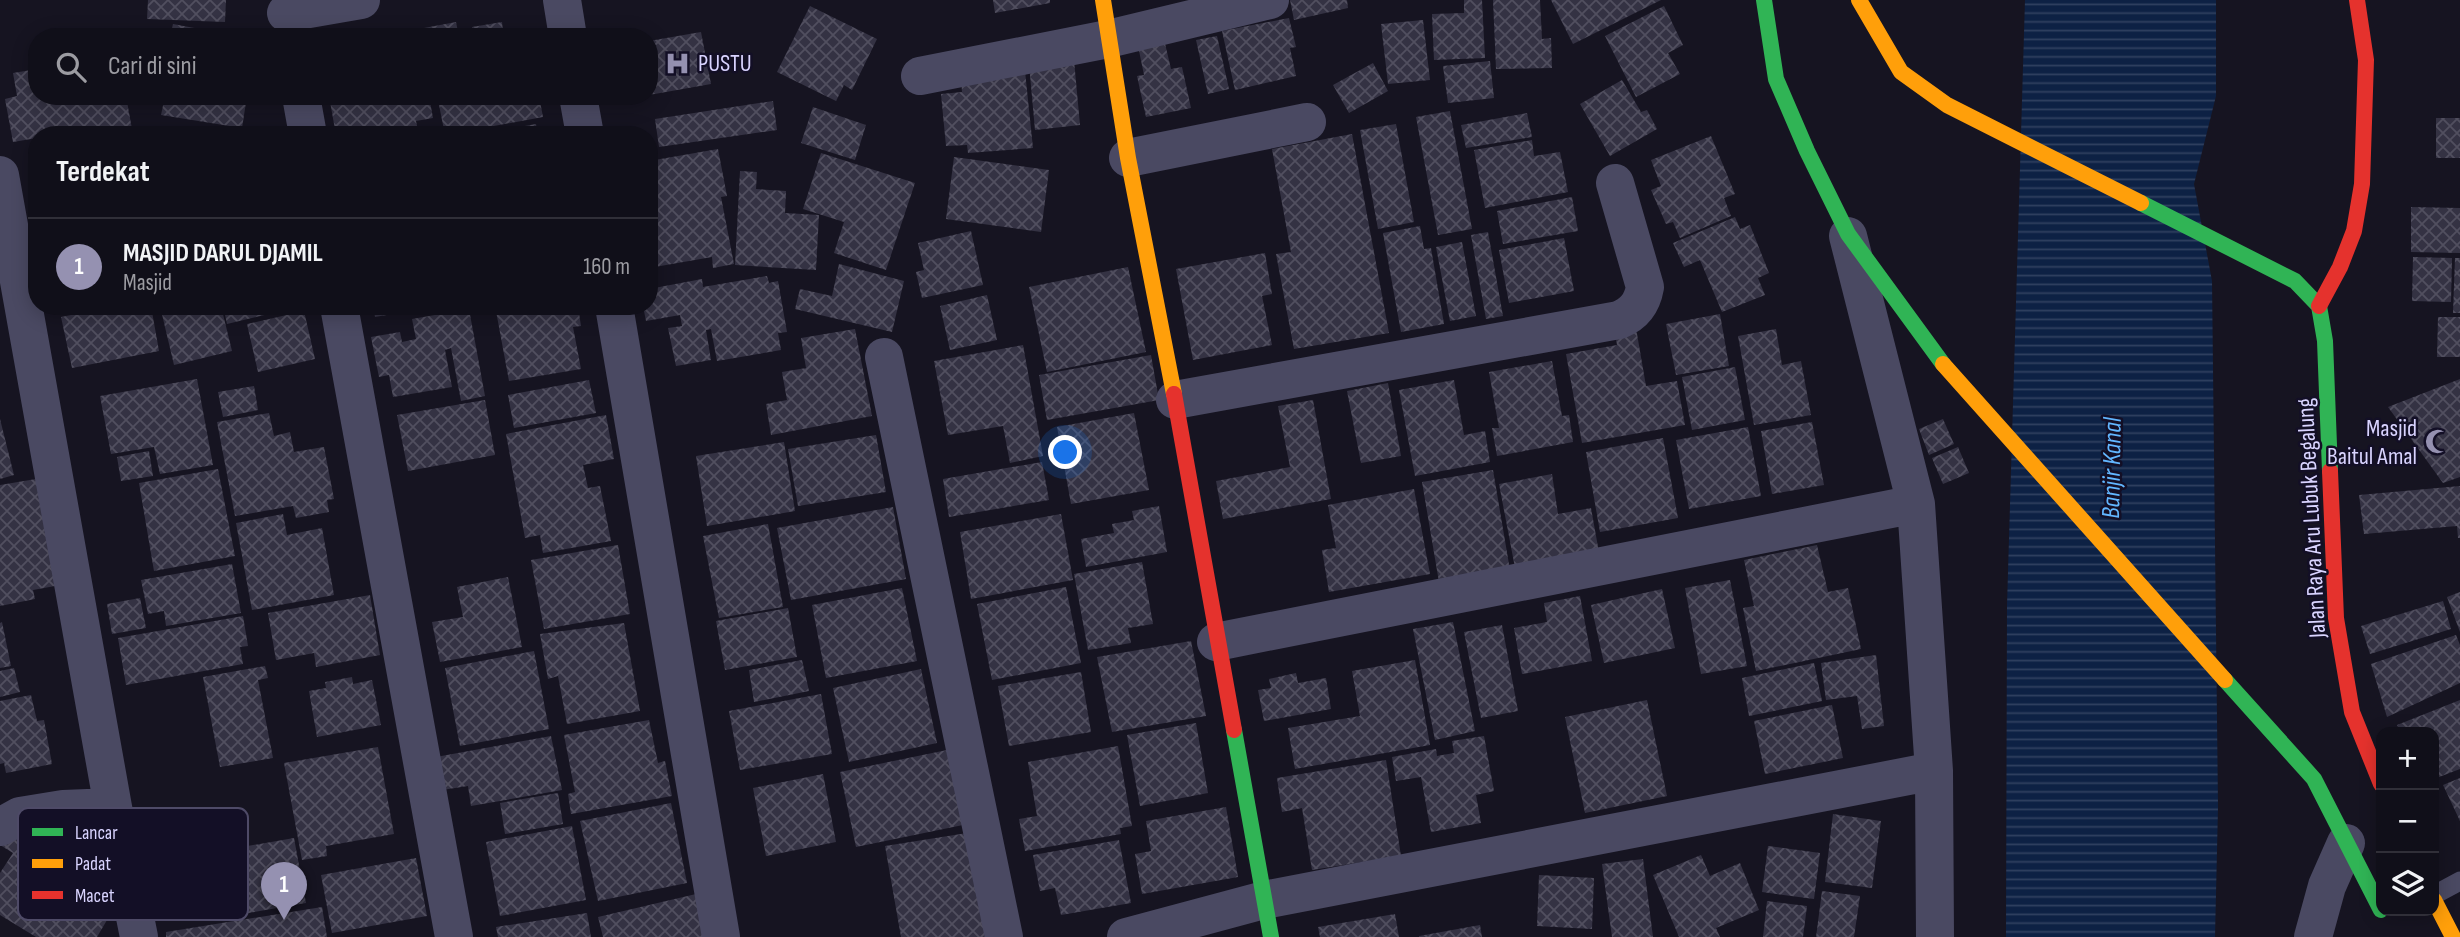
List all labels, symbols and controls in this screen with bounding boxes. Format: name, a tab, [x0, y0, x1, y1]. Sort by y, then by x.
search box	[28, 28, 658, 105]
icon: search	[52, 48, 90, 86]
hospital icon: PUSTU	[664, 49, 692, 77]
place label: PUSTU	[698, 49, 752, 78]
text: Cari di sini	[108, 51, 197, 82]
text: Terdekat	[56, 154, 150, 190]
text: MASJID DARUL DJAMIL	[123, 238, 323, 269]
text: 1	[74, 253, 84, 281]
text: 160 m	[583, 253, 630, 281]
text: Masjid	[123, 269, 172, 297]
street label: Jalan Raya Aru Lubuk Begalung	[2291, 397, 2332, 640]
place label: Masjid Baitul Amal	[2327, 414, 2417, 471]
water label: Banjir Kanal	[2096, 416, 2129, 519]
mosque icon: Masjid Baitul Amal	[2423, 428, 2451, 456]
your location	[1048, 435, 1082, 469]
map controls	[2376, 727, 2439, 916]
button: +	[2376, 727, 2439, 790]
button: −	[2376, 790, 2439, 853]
legend	[18, 808, 248, 920]
text: Lancar	[75, 822, 118, 845]
text: Padat	[75, 853, 111, 876]
button: layers	[2376, 853, 2439, 916]
pin: 1	[261, 862, 307, 920]
text: Macet	[75, 885, 115, 908]

